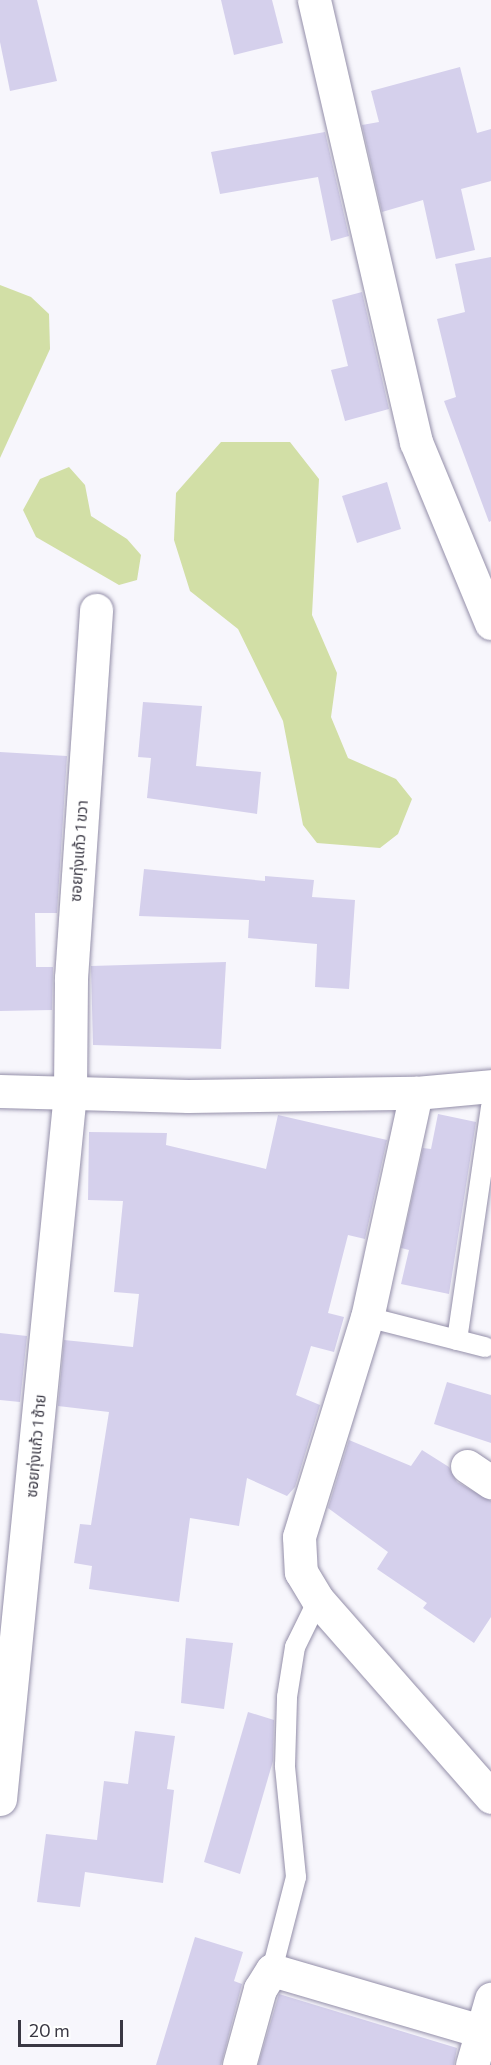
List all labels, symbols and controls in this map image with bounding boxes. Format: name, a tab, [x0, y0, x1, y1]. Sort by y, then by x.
street label: ซอยทุ่งแก้ว 1 ขวา	[66, 800, 92, 902]
street label: ซอยทุ่งแก้ว 1 ซ้าย	[23, 1394, 49, 1498]
scale bar	[21, 2008, 126, 2046]
text: 20 m	[29, 2019, 70, 2041]

